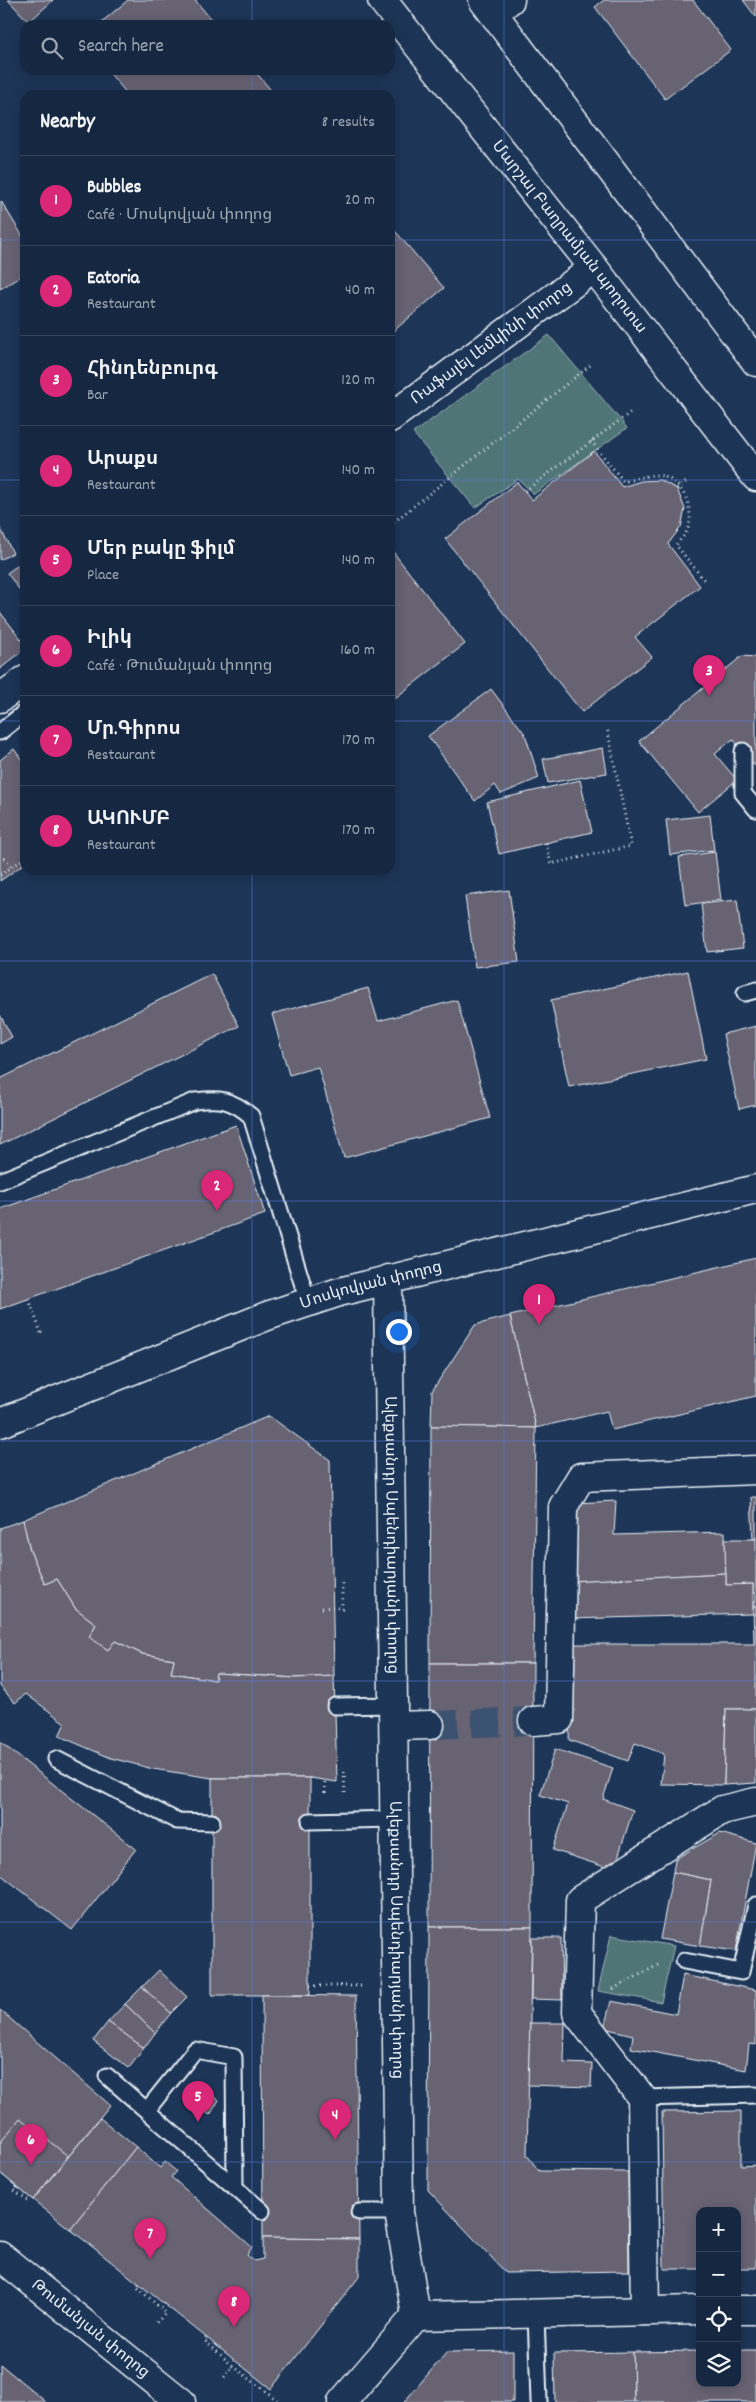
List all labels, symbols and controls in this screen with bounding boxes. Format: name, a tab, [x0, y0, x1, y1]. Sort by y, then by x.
search box	[20, 20, 395, 75]
icon: search	[38, 34, 66, 62]
text: Search here	[78, 34, 164, 61]
text: Nearby	[40, 108, 95, 138]
text: 8 results	[322, 111, 375, 134]
street label: Մարշալ Բաղրամյան պողոտա	[486, 136, 652, 338]
text: Bubbles	[87, 175, 142, 202]
text: 1	[54, 189, 58, 212]
text: 20 m	[345, 189, 375, 212]
text: Café · Մոսկովյան փողոց	[87, 204, 272, 227]
text: Eatoria	[87, 266, 139, 293]
street label: Ռաֆայել Լեմկինի փողոց	[406, 276, 577, 410]
text: 2	[53, 279, 60, 302]
text: 40 m	[345, 279, 375, 302]
text: Restaurant	[87, 293, 156, 316]
text: Հինդենբուրգ	[87, 357, 218, 384]
text: 3	[52, 369, 60, 392]
text: 120 m	[341, 369, 375, 392]
text: Bar	[87, 384, 108, 407]
text: Արաքս	[87, 447, 158, 474]
text: 4	[53, 459, 59, 482]
text: 140 m	[341, 459, 375, 482]
text: Restaurant	[87, 474, 156, 497]
text: Մեր բակը ֆիլմ	[87, 537, 235, 564]
text: 5	[52, 549, 60, 572]
text: 140 m	[341, 549, 375, 572]
text: Place	[87, 564, 119, 587]
text: Իլիկ	[87, 626, 132, 653]
text: 6	[52, 639, 60, 662]
text: 160 m	[340, 639, 375, 662]
text: Café · Թումանյան փողոց	[87, 655, 272, 678]
pin: 3	[693, 655, 725, 696]
text: Մր.Գիրոս	[87, 717, 181, 744]
text: 7	[53, 729, 59, 752]
text: 170 m	[342, 729, 375, 752]
text: Restaurant	[87, 744, 156, 767]
text: ԱԿՈՒՄԲ	[87, 807, 170, 834]
text: 8	[53, 819, 59, 842]
text: 170 m	[342, 819, 375, 842]
text: Restaurant	[87, 834, 156, 857]
pin: 2	[201, 1170, 233, 1211]
street label: Մոսկովյան փողոց	[297, 1256, 444, 1316]
pin: 1	[523, 1284, 555, 1325]
your location	[386, 1319, 412, 1345]
street label: Ալեքսանդր Սպենդիարյանի փողոց	[378, 1396, 404, 1674]
street label: Ալեքսանդր Սպենդիարյանի փողոց	[383, 1801, 409, 2079]
pin: 5	[182, 2081, 214, 2122]
pin: 4	[319, 2099, 351, 2140]
pin: 6	[15, 2124, 47, 2165]
map controls	[696, 2207, 741, 2387]
button: +	[696, 2207, 741, 2252]
pin: 7	[134, 2218, 166, 2259]
button: −	[696, 2252, 741, 2297]
street label: Թումանյան փողոց	[26, 2274, 155, 2384]
pin: 8	[218, 2286, 250, 2327]
button: locate	[696, 2297, 741, 2342]
button: layers	[696, 2342, 741, 2387]

